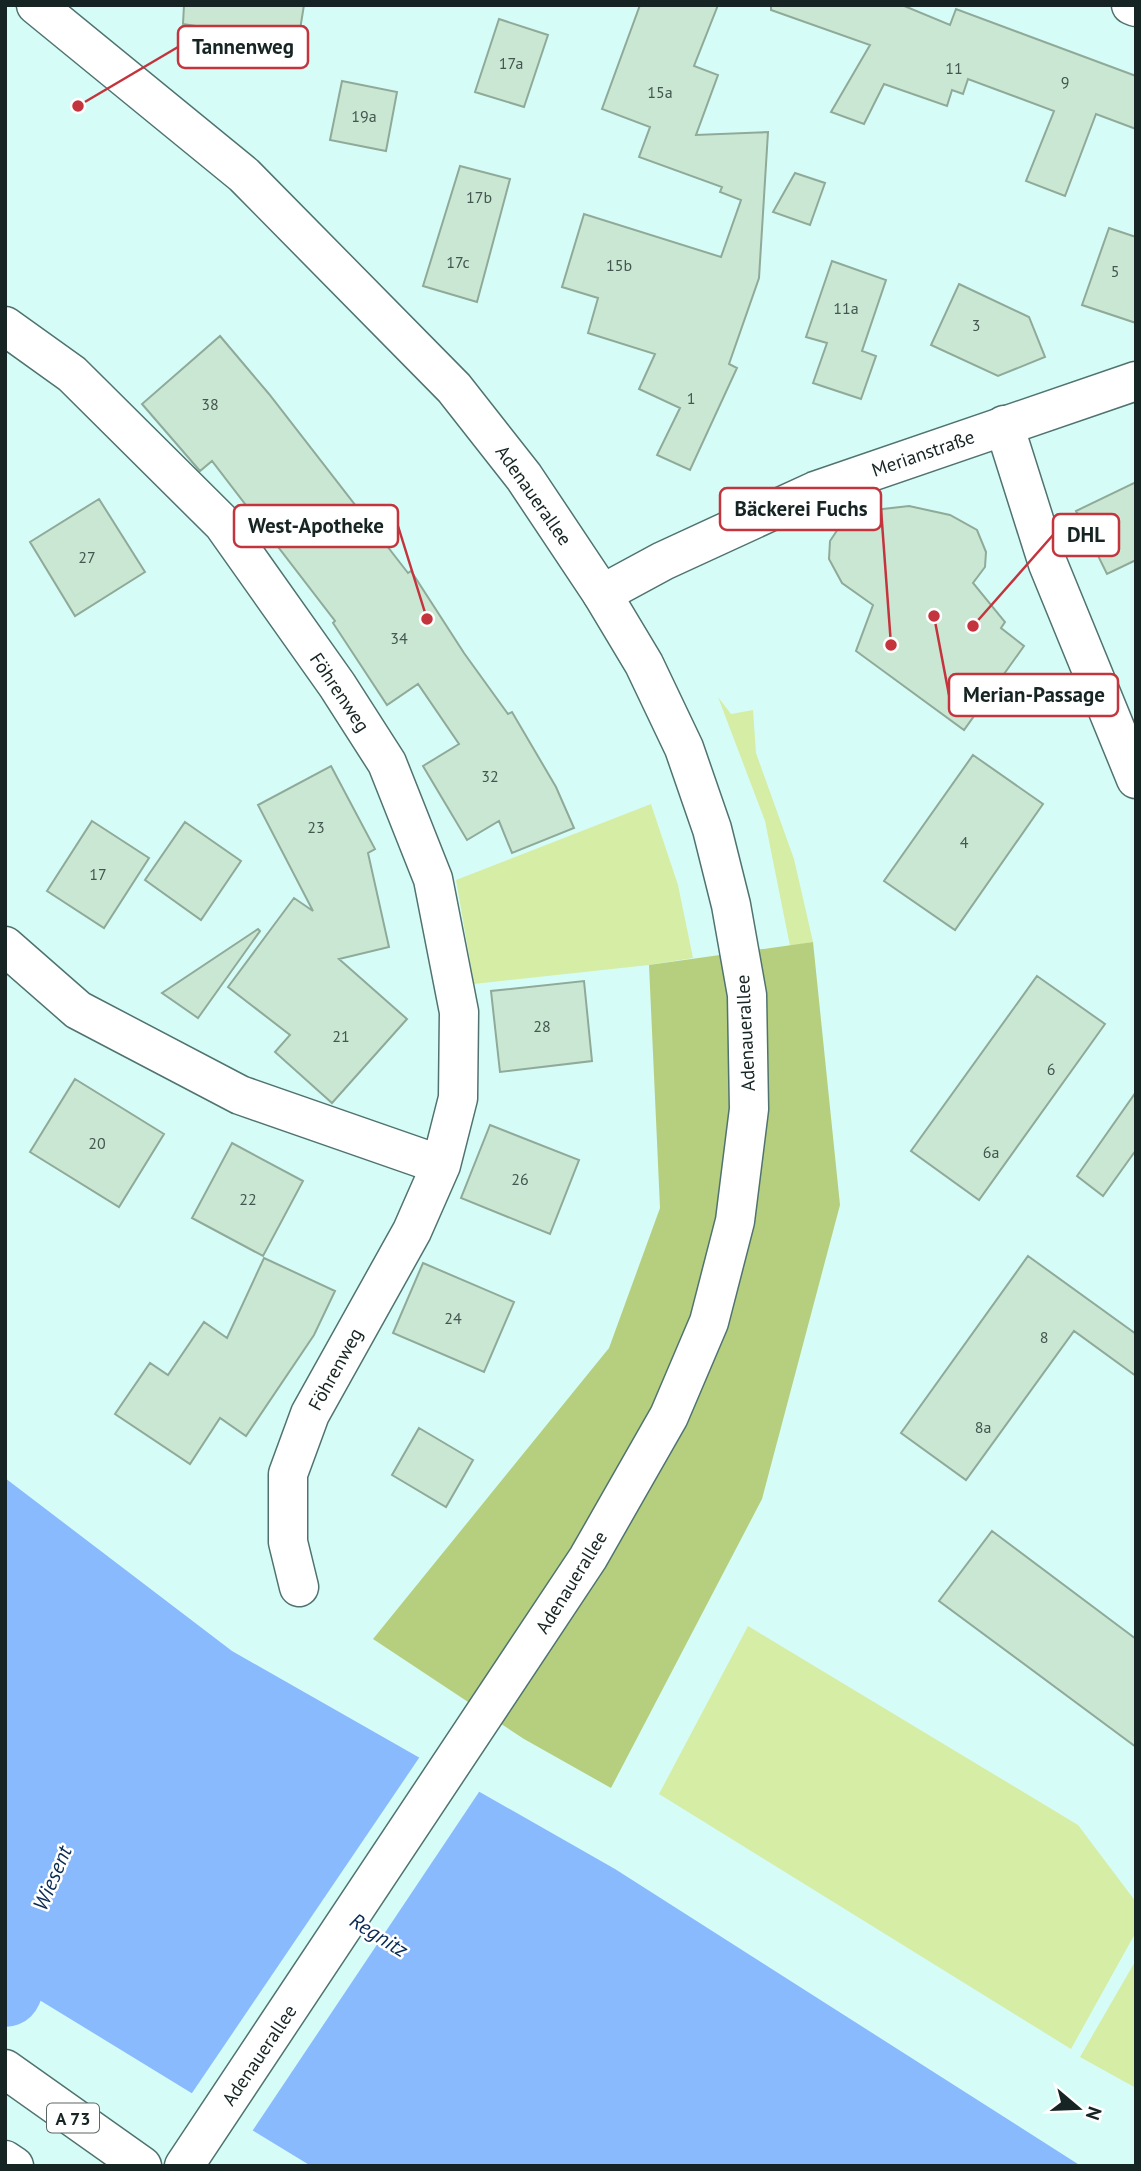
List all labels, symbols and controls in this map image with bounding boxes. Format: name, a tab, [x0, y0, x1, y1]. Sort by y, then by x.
callout: Tannenweg	[178, 26, 308, 68]
text: Tannenweg	[192, 33, 294, 60]
house number: 17a	[499, 53, 523, 73]
house number: 11	[945, 58, 963, 78]
house number: 9	[1061, 72, 1069, 92]
house number: 15a	[647, 82, 673, 102]
house number: 19a	[351, 106, 377, 126]
house number: 17b	[466, 187, 492, 207]
house number: 17c	[446, 252, 470, 272]
house number: 15b	[606, 255, 632, 275]
house number: 5	[1111, 261, 1119, 281]
house number: 11a	[833, 298, 859, 318]
house number: 3	[972, 315, 980, 335]
house number: 1	[687, 388, 695, 408]
house number: 38	[201, 394, 219, 414]
street label: Merianstraße	[868, 424, 978, 482]
street label: Adenauerallee	[491, 440, 577, 550]
callout: Bäckerei Fuchs	[720, 488, 881, 530]
text: Bäckerei Fuchs	[734, 495, 868, 522]
callout: West-Apotheke	[234, 505, 398, 547]
text: West-Apotheke	[248, 512, 384, 539]
callout: DHL	[1053, 514, 1119, 556]
text: DHL	[1067, 521, 1105, 548]
house number: 27	[78, 547, 96, 567]
house number: 34	[390, 628, 408, 648]
street label: Föhrenweg	[305, 648, 375, 736]
callout: Merian-Passage	[949, 674, 1118, 716]
text: Merian-Passage	[963, 681, 1105, 708]
house number: 32	[481, 766, 499, 786]
house number: 23	[307, 817, 325, 837]
house number: 4	[960, 832, 969, 852]
house number: 17	[89, 864, 107, 884]
street label: Adenauerallee	[730, 974, 760, 1092]
house number: 28	[533, 1016, 551, 1036]
house number: 21	[332, 1026, 350, 1046]
house number: 6	[1047, 1059, 1055, 1079]
house number: 20	[88, 1133, 106, 1153]
house number: 6a	[983, 1142, 999, 1162]
house number: 26	[511, 1169, 529, 1189]
house number: 22	[239, 1189, 257, 1209]
house number: 24	[444, 1308, 462, 1328]
street label: Föhrenweg	[303, 1324, 367, 1414]
house number: 8	[1040, 1327, 1048, 1347]
house number: 8a	[975, 1417, 991, 1437]
street label: Adenauerallee	[530, 1526, 612, 1638]
water label: Wiesent	[26, 1840, 78, 1914]
water label: Regnitz	[345, 1907, 414, 1964]
street label: Adenauerallee	[216, 2000, 302, 2110]
north arrow	[1043, 2073, 1113, 2143]
road number: A 73	[47, 2104, 99, 2132]
text: N	[1081, 2104, 1107, 2123]

